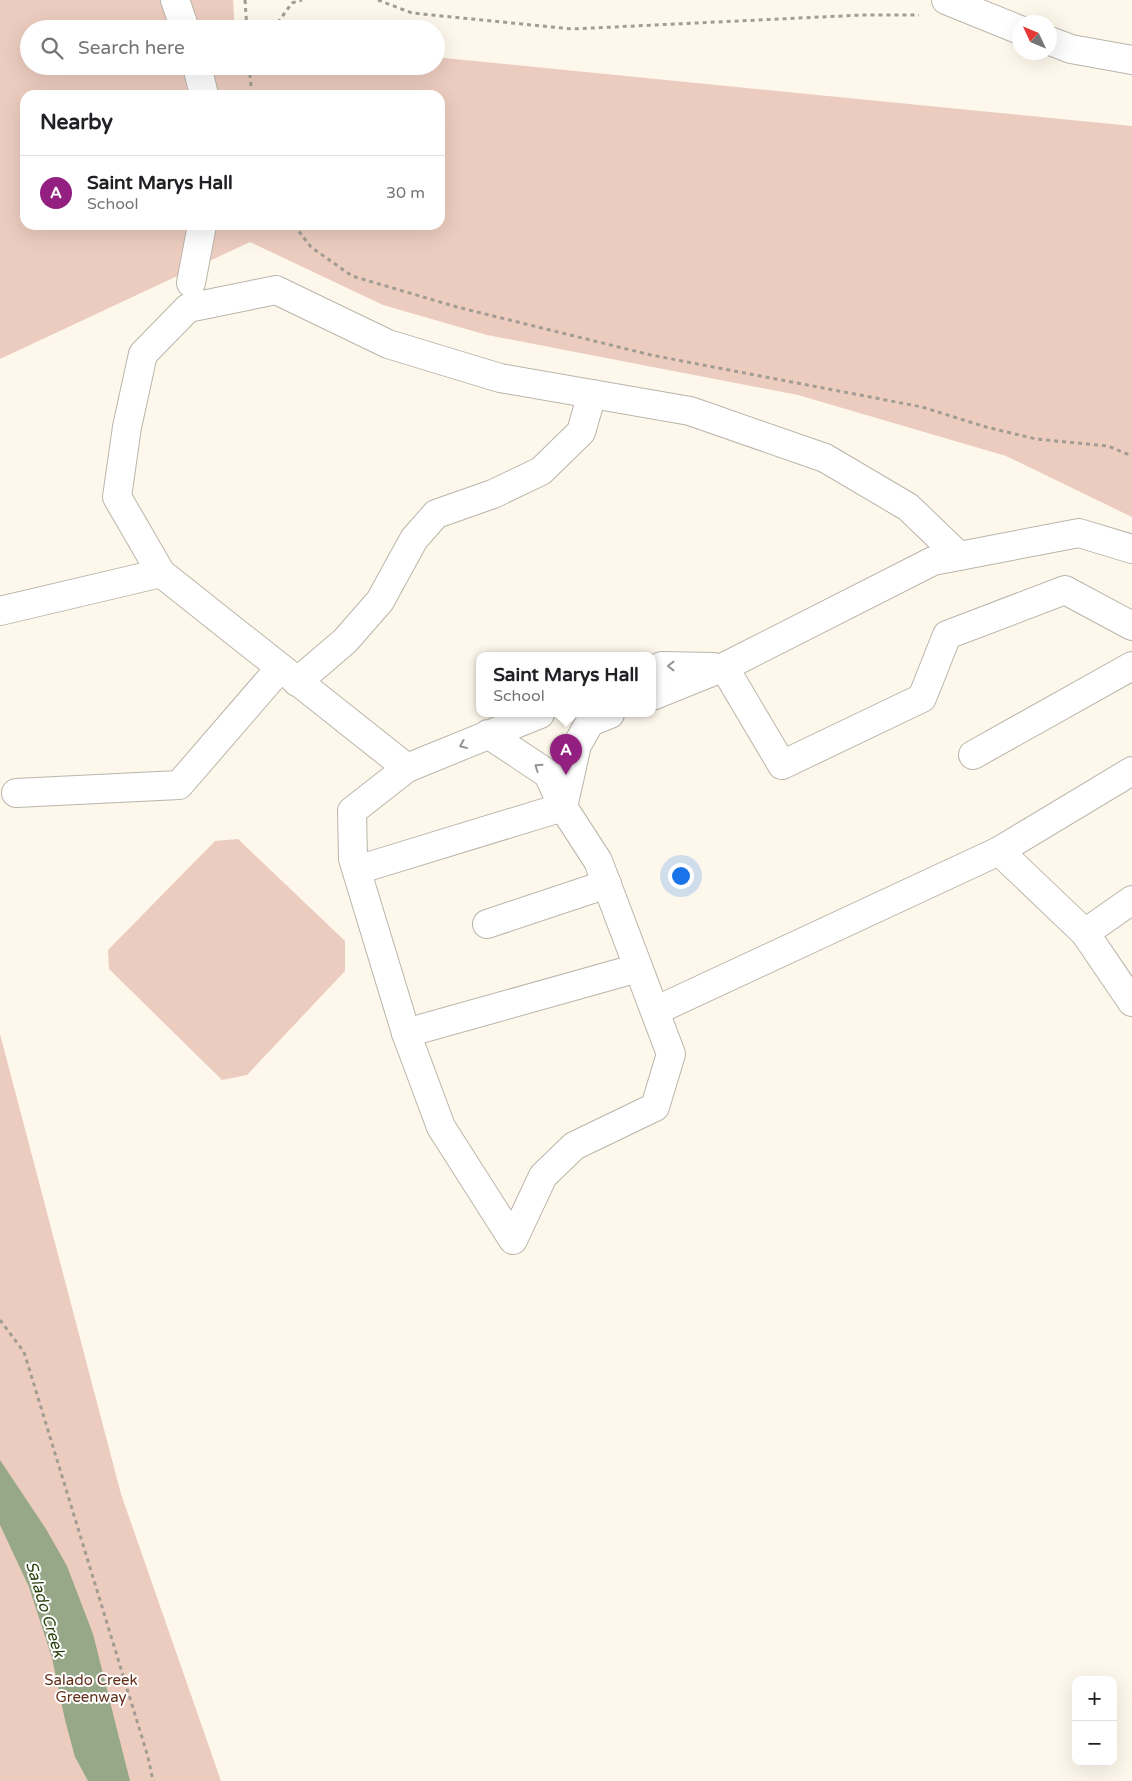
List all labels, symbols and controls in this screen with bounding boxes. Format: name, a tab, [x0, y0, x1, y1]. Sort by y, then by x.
north arrow	[1012, 15, 1057, 60]
search box	[20, 20, 445, 75]
icon: search	[38, 34, 66, 62]
text: Search here	[78, 37, 185, 59]
text: Nearby	[40, 110, 113, 135]
text: Saint Marys Hall	[87, 172, 233, 194]
text: A	[50, 183, 62, 203]
text: 30 m	[386, 183, 425, 203]
text: School	[87, 194, 139, 214]
popup	[476, 652, 656, 717]
one-way arrow	[666, 661, 674, 671]
text: Saint Marys Hall	[493, 664, 639, 686]
text: School	[493, 686, 545, 706]
pin: A	[550, 734, 582, 775]
one-way arrow	[459, 739, 467, 749]
one-way arrow	[534, 764, 543, 774]
your location	[668, 863, 694, 889]
water label: Salado Creek	[21, 1559, 70, 1661]
park label: Salado Creek Greenway	[44, 1671, 138, 1706]
map controls	[1072, 1676, 1117, 1766]
button: +	[1072, 1676, 1117, 1721]
button: −	[1072, 1721, 1117, 1766]

